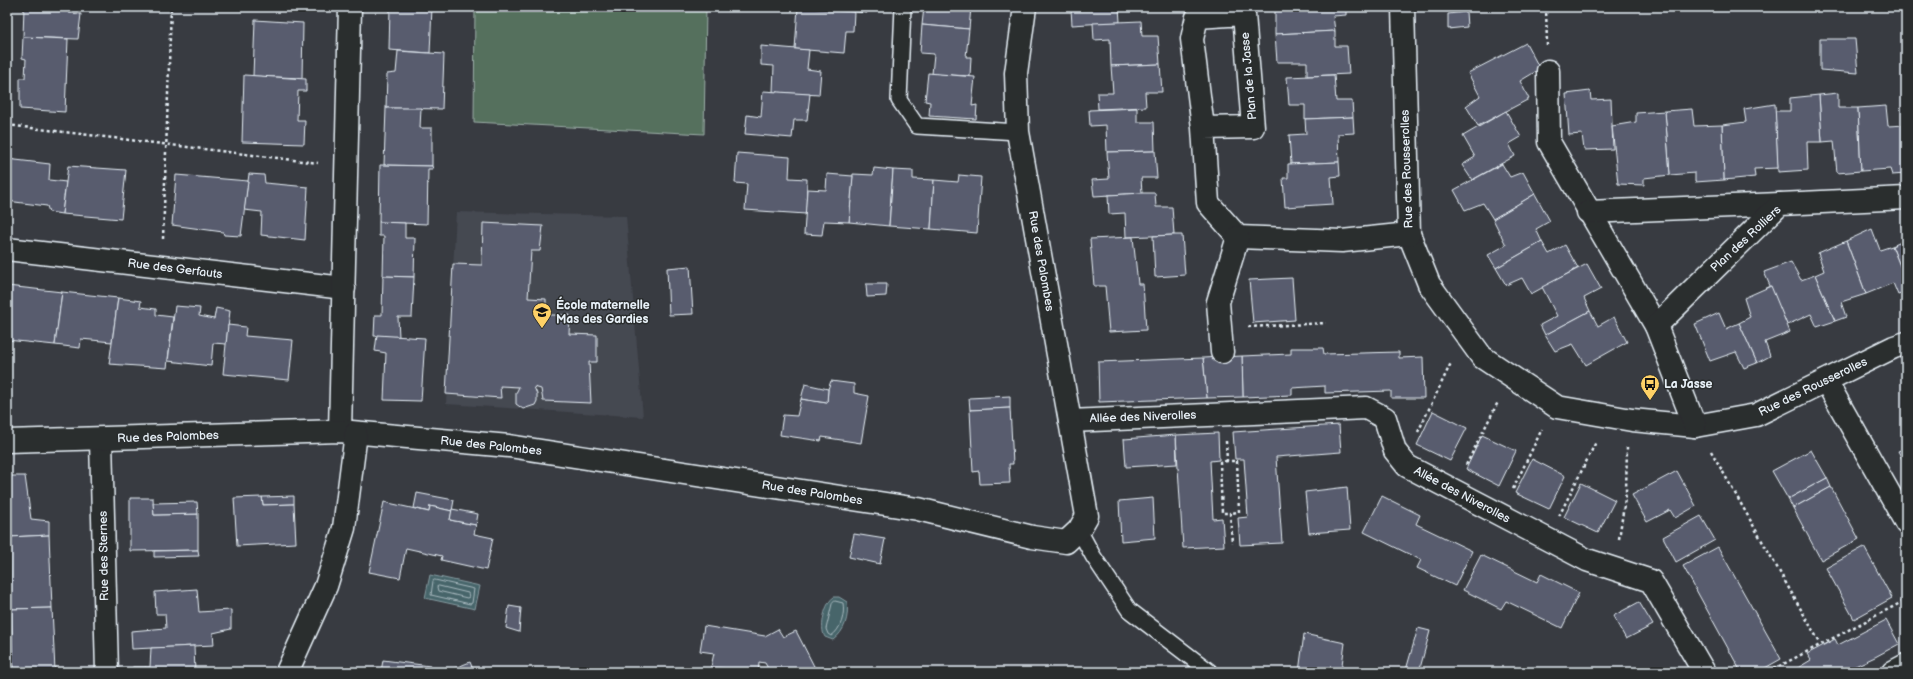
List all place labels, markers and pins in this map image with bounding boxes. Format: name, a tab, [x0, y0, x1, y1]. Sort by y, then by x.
place label: École maternelle Mas des Gardies	[556, 296, 650, 327]
school or university icon: École maternelle Mas des Gardies	[531, 301, 553, 329]
bus stop icon: La Jasse	[1639, 373, 1661, 401]
place label: La Jasse	[1664, 377, 1713, 392]

